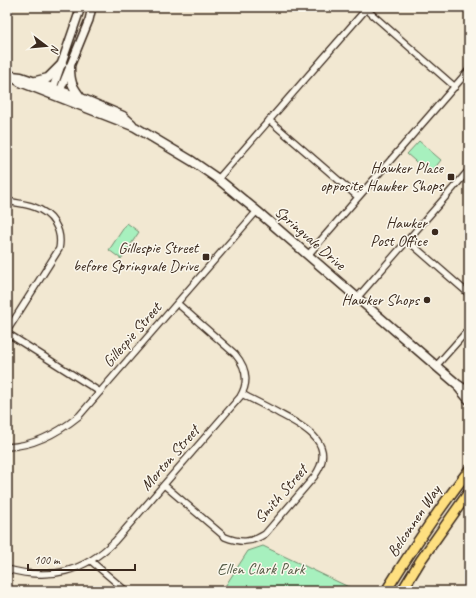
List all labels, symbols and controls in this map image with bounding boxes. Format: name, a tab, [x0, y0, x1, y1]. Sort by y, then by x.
north arrow	[26, 26, 66, 66]
text: N	[47, 44, 63, 56]
place label: Hawker Place opposite Hawker Shops	[320, 158, 445, 196]
marker: Hawker Place opposite Hawker Shops	[446, 172, 456, 182]
street label: Springvale Drive	[270, 202, 351, 275]
place label: Hawker Post Office	[370, 213, 429, 251]
marker: Hawker Post Office	[430, 227, 440, 237]
place label: Gillespie Street before Springvale Drive	[73, 238, 200, 276]
marker: Gillespie Street before Springvale Drive	[201, 252, 211, 262]
place label: Hawker Shops	[342, 290, 421, 310]
marker: Hawker Shops	[422, 295, 432, 305]
street label: Gillespie Street	[98, 297, 167, 372]
street label: Morton Street	[136, 419, 205, 495]
street label: Smith Street	[250, 459, 314, 527]
street label: Belconnen Way	[383, 480, 446, 561]
scale bar	[28, 546, 135, 572]
text: 100 m	[34, 552, 61, 568]
park label: Ellen Clark Park	[217, 559, 306, 579]

